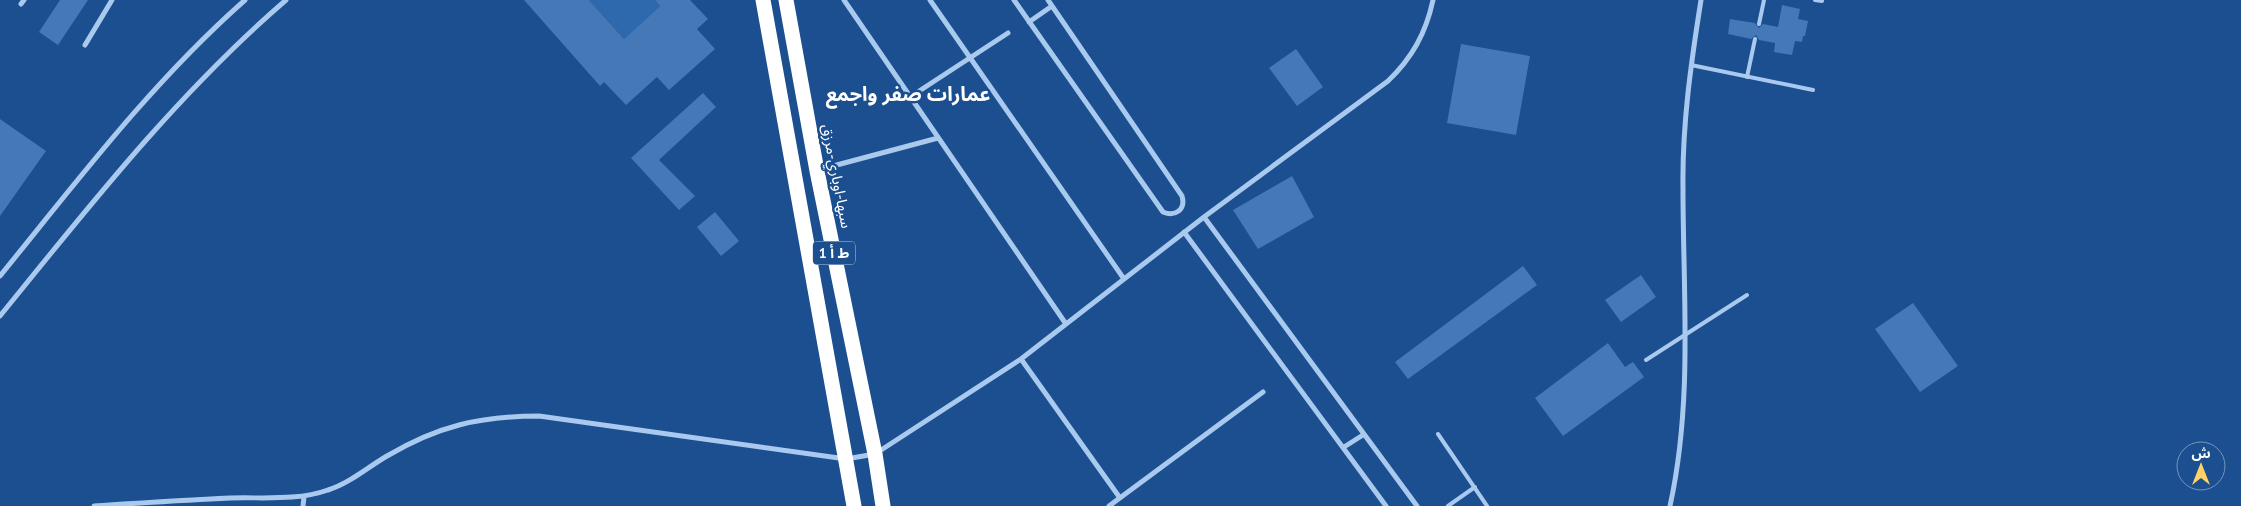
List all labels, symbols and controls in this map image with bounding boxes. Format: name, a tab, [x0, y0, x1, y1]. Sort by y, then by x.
district label: عمارات صفر واجمع	[826, 81, 990, 109]
street label: سبها-اوباري-مرزق	[815, 122, 856, 230]
road number: ط أ 1	[813, 242, 855, 264]
north arrow	[2176, 441, 2226, 491]
text: ش	[2191, 444, 2211, 462]

